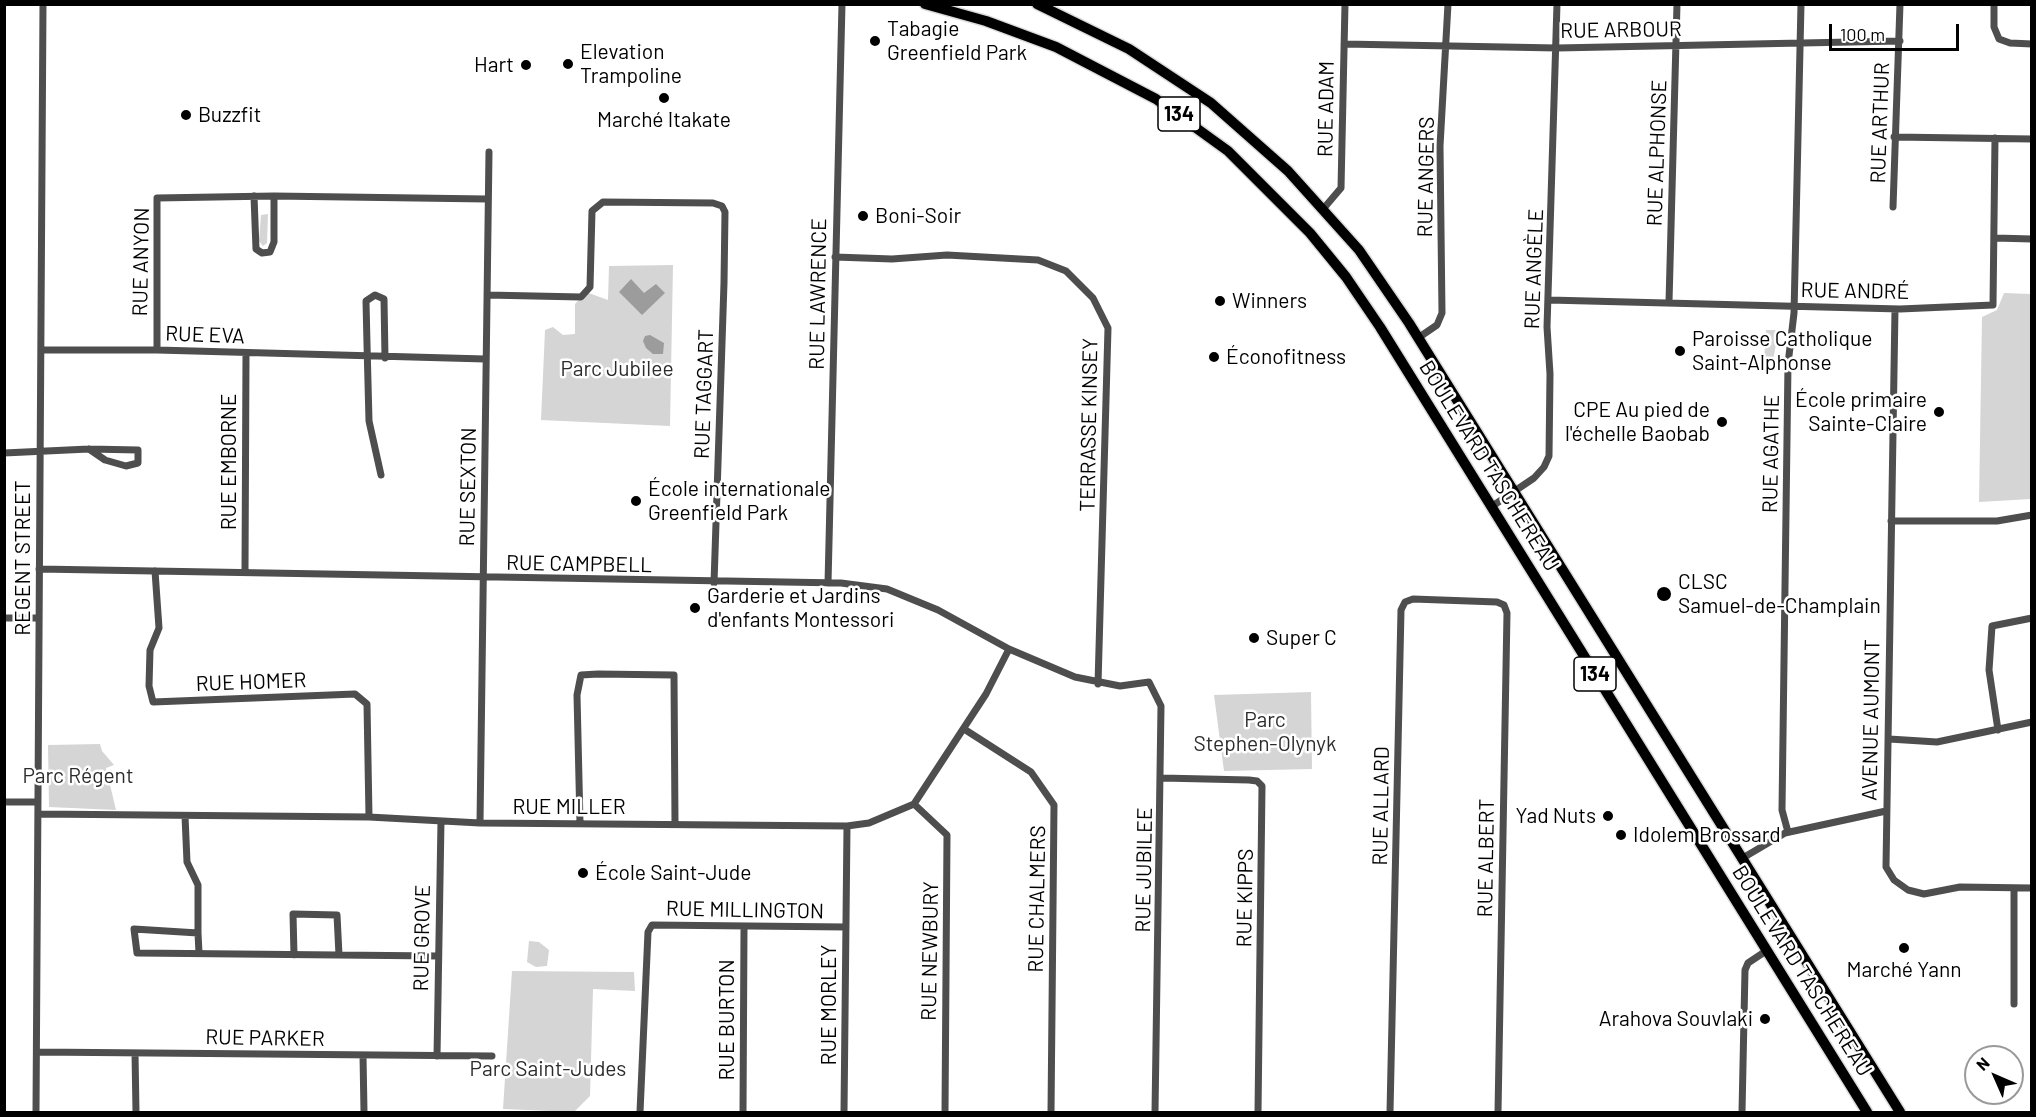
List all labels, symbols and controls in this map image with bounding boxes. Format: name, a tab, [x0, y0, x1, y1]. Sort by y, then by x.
scale bar	[1832, 12, 1962, 50]
place label: Tabagie Greenfield Park	[887, 16, 1027, 66]
street label: RUE ARBOUR	[1560, 16, 1682, 44]
text: 100 m	[1840, 23, 1885, 45]
marker: Tabagie Greenfield Park	[868, 34, 882, 48]
place label: Elevation Trampoline	[580, 39, 682, 89]
place label: Hart	[474, 52, 514, 78]
marker: Elevation Trampoline	[561, 57, 575, 71]
marker: Hart	[519, 58, 533, 72]
street label: RUE ADAM	[1313, 61, 1339, 157]
street label: RUE ARTHUR	[1865, 62, 1895, 184]
street label: RUE ALPHONSE	[1642, 79, 1672, 227]
marker: Marché Itakate	[657, 91, 671, 105]
road number: 134	[1158, 97, 1200, 131]
place label: Buzzfit	[198, 102, 261, 128]
place label: Marché Itakate	[597, 107, 731, 133]
marker: Buzzfit	[179, 108, 193, 122]
street label: RUE ANGERS	[1412, 116, 1440, 238]
place label: Boni-Soir	[875, 203, 961, 229]
street label: RUE ANYON	[127, 207, 155, 317]
street label: RUE ANGÈLE	[1519, 208, 1549, 330]
marker: Boni-Soir	[856, 209, 870, 223]
street label: RUE LAWRENCE	[804, 218, 832, 370]
street label: RUE ANDRÉ	[1801, 277, 1909, 305]
place label: Winners	[1232, 288, 1307, 314]
marker: Winners	[1213, 294, 1227, 308]
street label: RUE EVA	[165, 321, 245, 349]
place label: Paroisse Catholique Saint-Alphonse	[1692, 326, 1872, 376]
street label: RUE TAGGART	[689, 329, 719, 459]
street label: TERRASSE KINSEY	[1075, 338, 1103, 512]
place label: Éconofitness	[1226, 344, 1346, 370]
marker: Paroisse Catholique Saint-Alphonse	[1673, 344, 1687, 358]
marker: Éconofitness	[1207, 350, 1221, 364]
park label: Parc Jubilee	[560, 356, 674, 382]
street label: BOULEVARD TASCHEREAU	[1414, 356, 1564, 576]
place label: École primaire Sainte-Claire	[1795, 387, 1927, 437]
street label: RUE EMBORNE	[216, 394, 242, 530]
street label: RUE AGATHE	[1757, 395, 1785, 513]
place label: CPE Au pied de l'échelle Baobab	[1565, 397, 1710, 447]
marker: École primaire Sainte-Claire	[1932, 405, 1946, 419]
marker: CPE Au pied de l'échelle Baobab	[1715, 415, 1729, 429]
street label: RUE SEXTON	[454, 427, 482, 547]
place label: École internationale Greenfield Park	[648, 476, 831, 526]
street label: REGENT STREET	[10, 480, 36, 636]
marker: École internationale Greenfield Park	[629, 494, 643, 508]
street label: RUE CAMPBELL	[506, 550, 652, 578]
place label: CLSC Samuel-de-Champlain	[1678, 569, 1881, 619]
place label: Garderie et Jardins d'enfants Montessori	[707, 583, 894, 633]
marker: CLSC Samuel-de-Champlain	[1655, 585, 1673, 603]
marker: Garderie et Jardins d'enfants Montessori	[688, 601, 702, 615]
place label: Super C	[1266, 625, 1337, 651]
marker: Super C	[1247, 631, 1261, 645]
street label: AVENUE AUMONT	[1857, 639, 1885, 801]
road number: 134	[1574, 657, 1616, 691]
street label: RUE HOMER	[195, 667, 307, 697]
park label: Parc Stephen-Olynyk	[1193, 707, 1337, 757]
street label: RUE ALLARD	[1367, 746, 1395, 866]
park label: Parc Régent	[22, 763, 134, 789]
street label: RUE MILLER	[512, 794, 626, 820]
street label: RUE ALBERT	[1472, 798, 1500, 918]
place label: Yad Nuts	[1515, 803, 1596, 829]
street label: RUE JUBILEE	[1130, 807, 1158, 933]
marker: Yad Nuts	[1601, 809, 1615, 823]
place label: Idolem Brossard	[1633, 822, 1781, 848]
street label: RUE CHALMERS	[1023, 825, 1051, 973]
marker: Idolem Brossard	[1614, 828, 1628, 842]
street label: RUE KIPPS	[1232, 848, 1258, 948]
place label: École Saint-Jude	[595, 860, 751, 886]
street label: BOULEVARD TASCHEREAU	[1727, 861, 1877, 1081]
marker: École Saint-Jude	[576, 866, 590, 880]
street label: RUE NEWBURY	[916, 881, 944, 1021]
street label: RUE GROVE	[408, 884, 436, 992]
street label: RUE MILLINGTON	[666, 896, 824, 924]
marker: Marché Yann	[1897, 941, 1911, 955]
street label: RUE MORLEY	[816, 945, 842, 1065]
place label: Marché Yann	[1846, 957, 1962, 983]
street label: RUE BURTON	[714, 959, 740, 1081]
place label: Arahova Souvlaki	[1599, 1006, 1753, 1032]
marker: Arahova Souvlaki	[1758, 1012, 1772, 1026]
street label: RUE PARKER	[205, 1024, 325, 1052]
north arrow	[1964, 1045, 2024, 1105]
text: N	[1972, 1053, 1993, 1074]
park label: Parc Saint-Judes	[470, 1056, 626, 1082]

